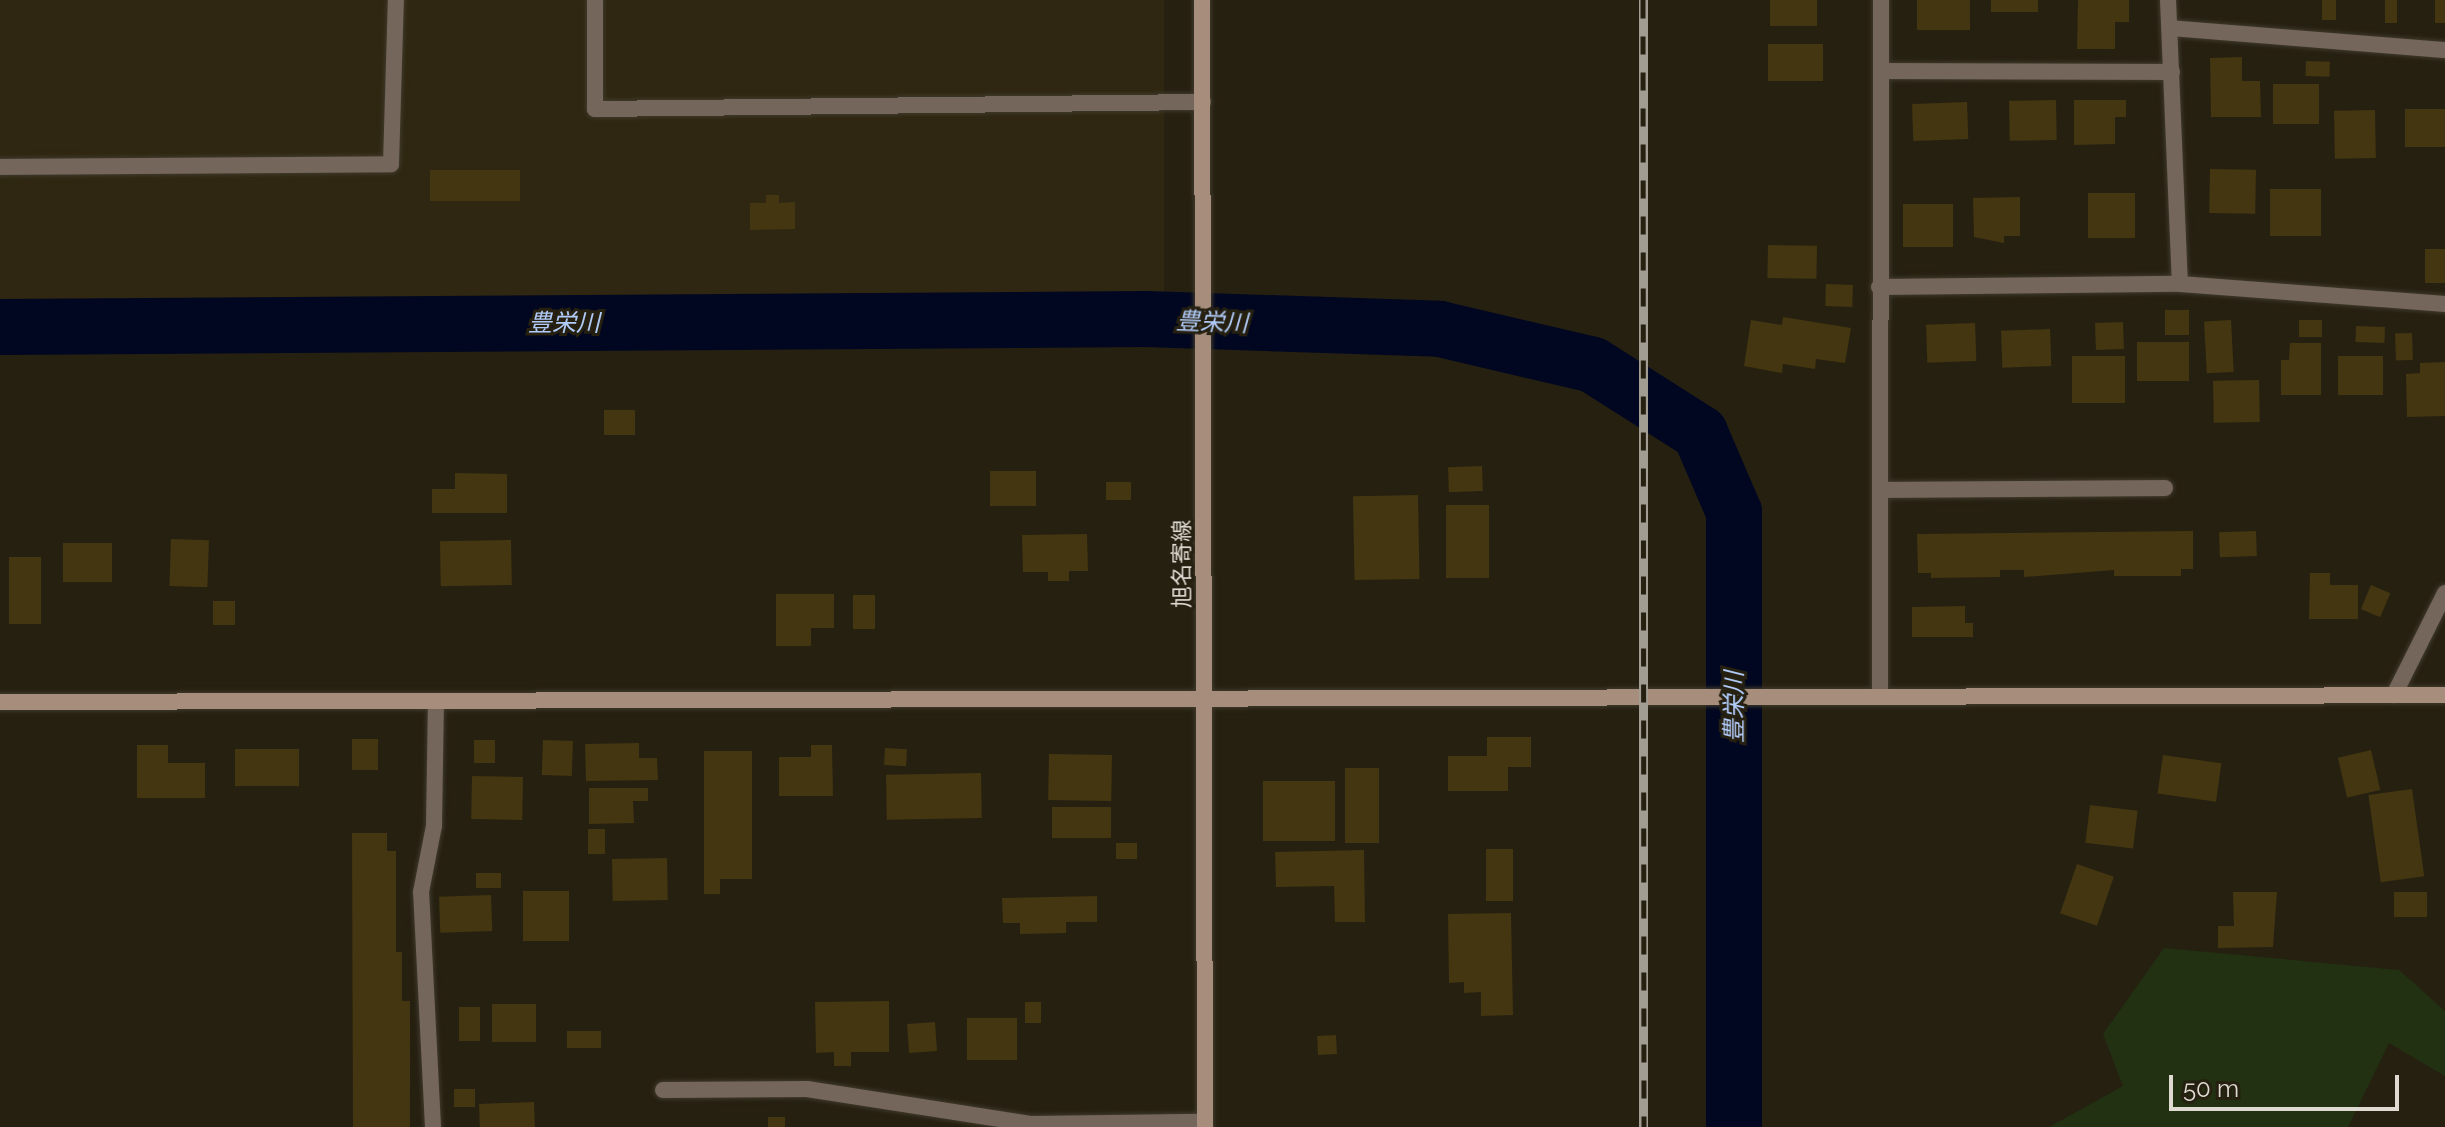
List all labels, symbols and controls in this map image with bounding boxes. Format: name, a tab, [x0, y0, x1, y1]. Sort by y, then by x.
water label: 豊栄川	[1176, 306, 1248, 338]
water label: 豊栄川	[528, 309, 600, 337]
street label: 旭名寄線	[1169, 520, 1195, 608]
water label: 豊栄川	[1720, 671, 1748, 743]
scale bar	[2173, 1059, 2403, 1109]
text: 50 m	[2183, 1074, 2239, 1103]

